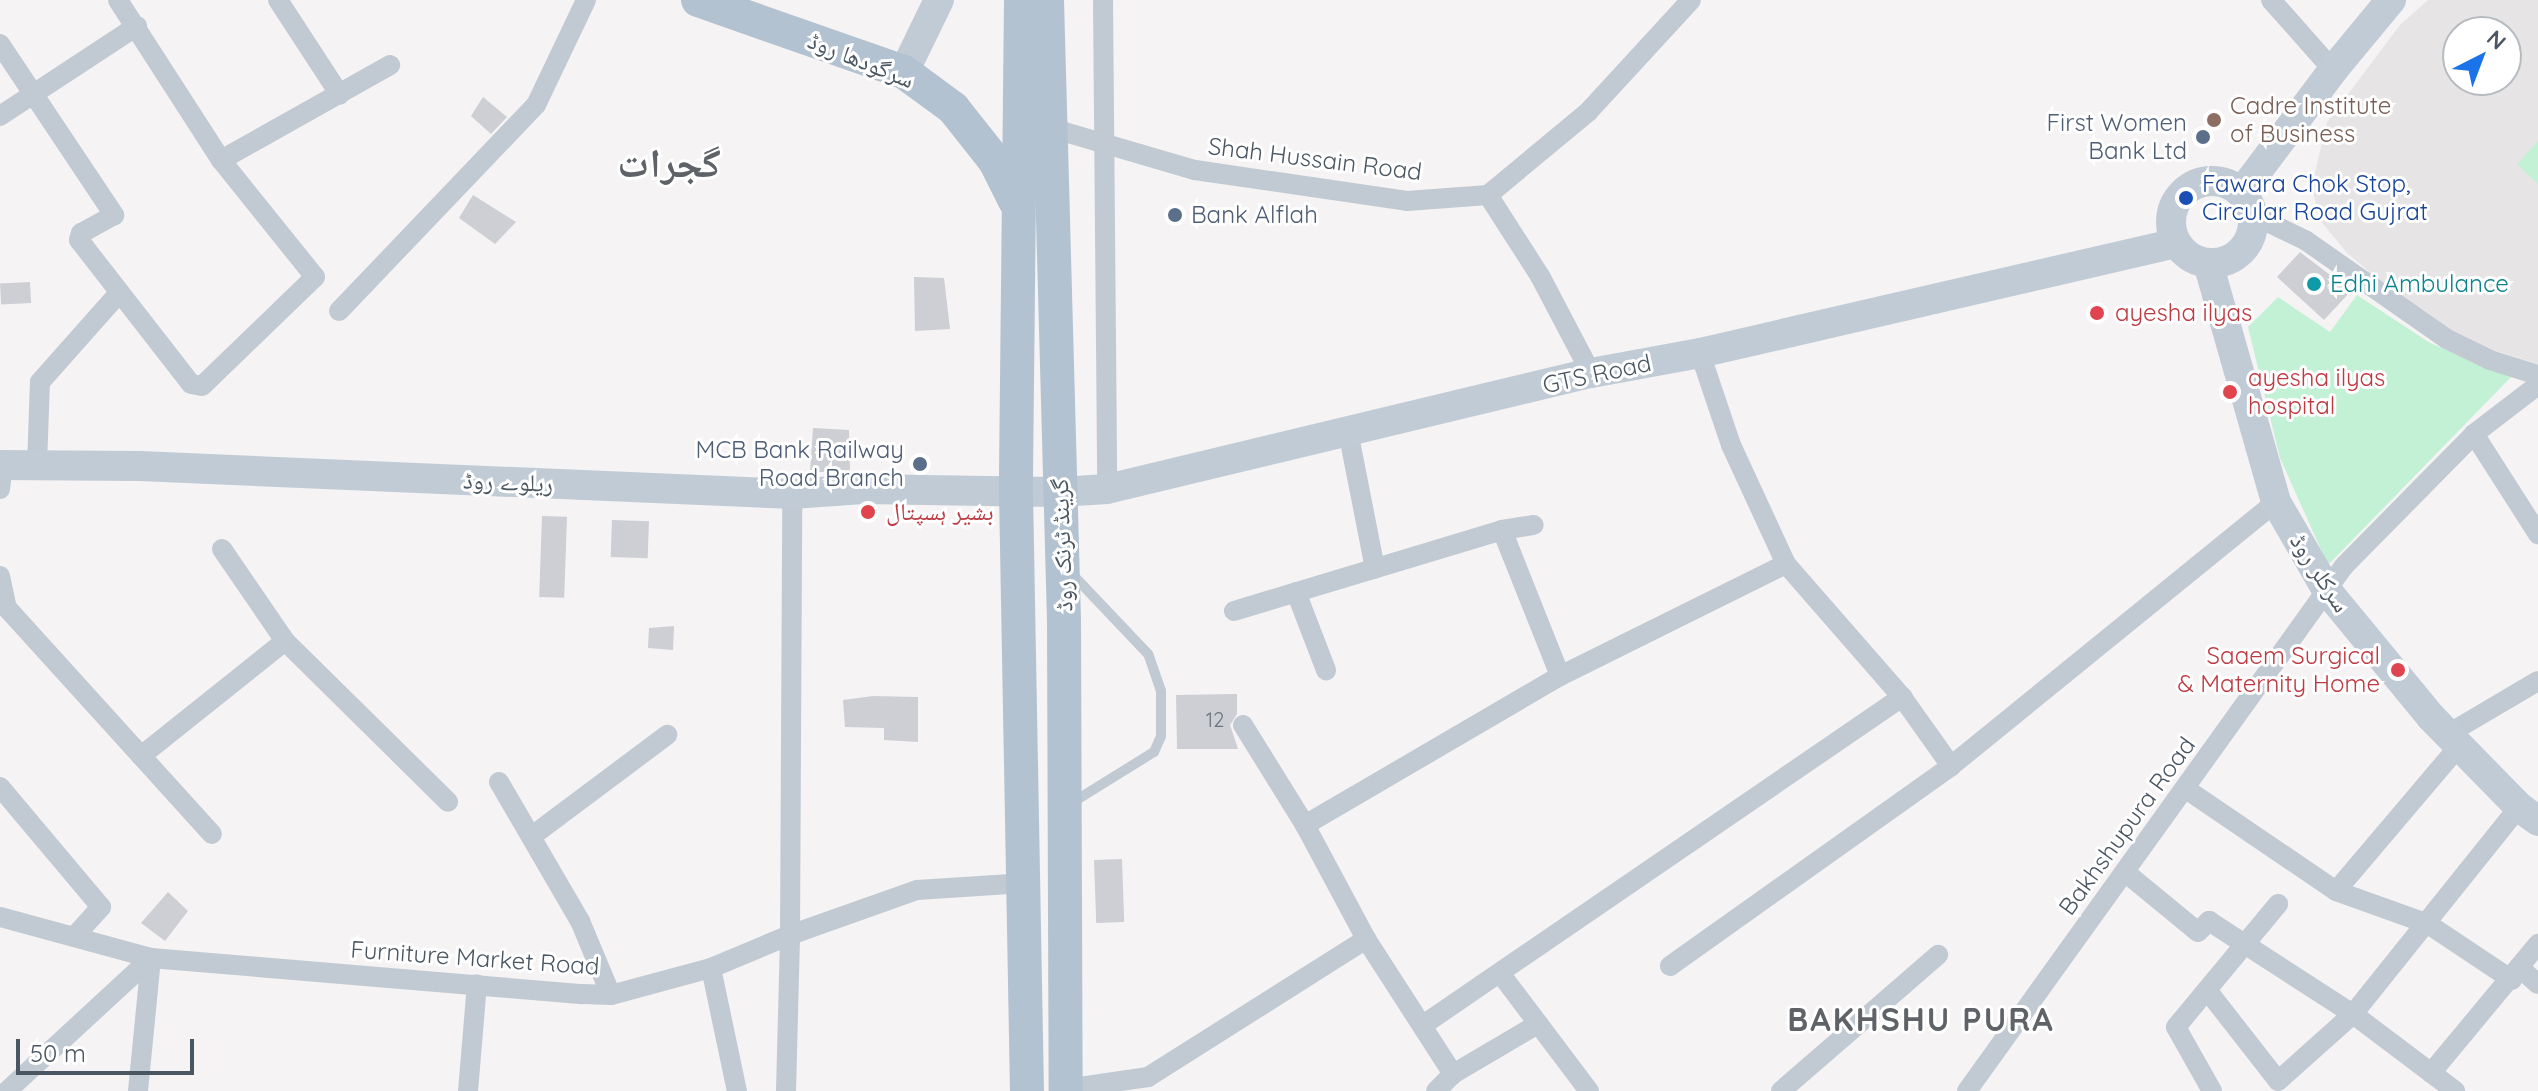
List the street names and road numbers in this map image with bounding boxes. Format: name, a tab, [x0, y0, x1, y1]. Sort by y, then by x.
street label: سرگودھا روڈ	[804, 26, 918, 94]
street label: Shah Hussain Road	[1206, 132, 1424, 186]
street label: GTS Road	[1540, 348, 1654, 400]
street label: ریلوے روڈ	[462, 466, 554, 498]
street label: گرینڈ ٹرنک روڈ	[1045, 478, 1079, 612]
street label: سرکلر روڈ	[2284, 528, 2356, 618]
street label: Bakhshupura Road	[2053, 731, 2201, 921]
street label: Furniture Market Road	[350, 935, 600, 981]

